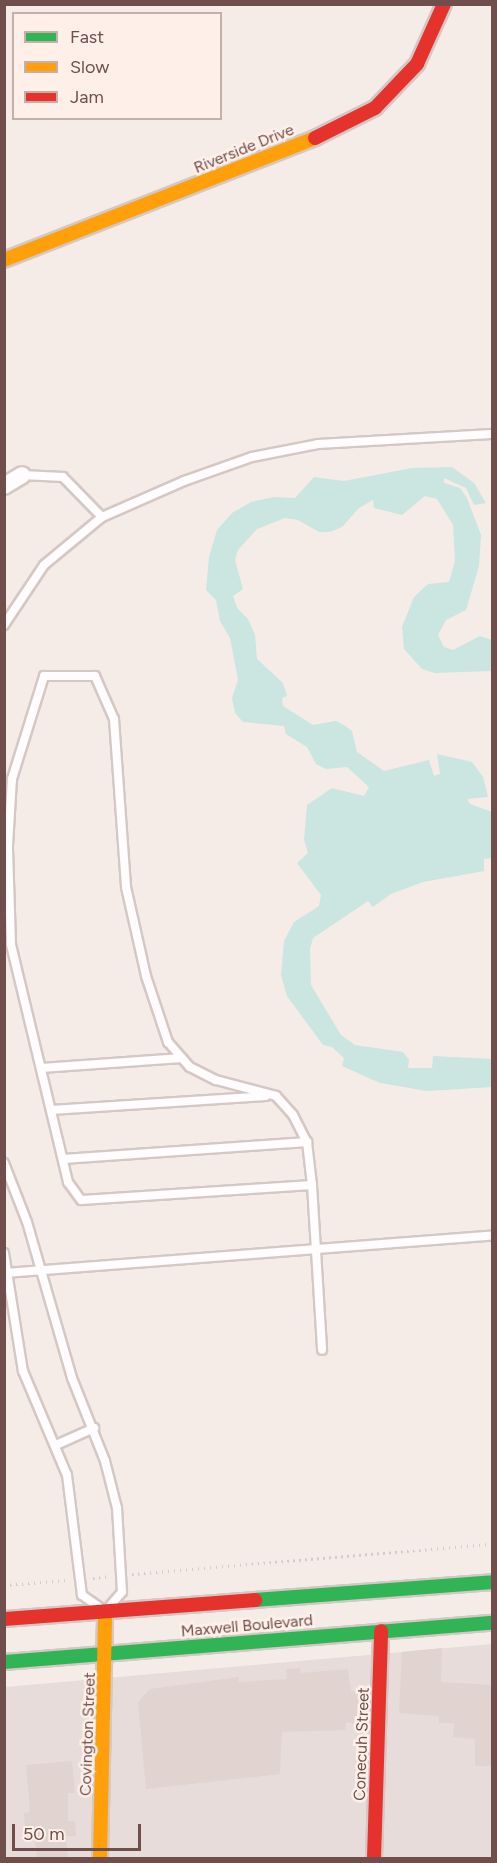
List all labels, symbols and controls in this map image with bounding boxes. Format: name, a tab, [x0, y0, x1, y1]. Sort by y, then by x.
legend	[12, 12, 222, 120]
text: Fast	[70, 26, 104, 48]
text: Slow	[70, 56, 109, 78]
text: Jam	[70, 86, 104, 108]
street label: Riverside Drive	[191, 120, 297, 178]
street label: Maxwell Boulevard	[180, 1611, 314, 1641]
street label: Covington Street	[76, 1672, 100, 1796]
street label: Conecuh Street	[350, 1687, 374, 1801]
scale bar	[15, 1812, 144, 1850]
text: 50 m	[23, 1823, 65, 1845]

